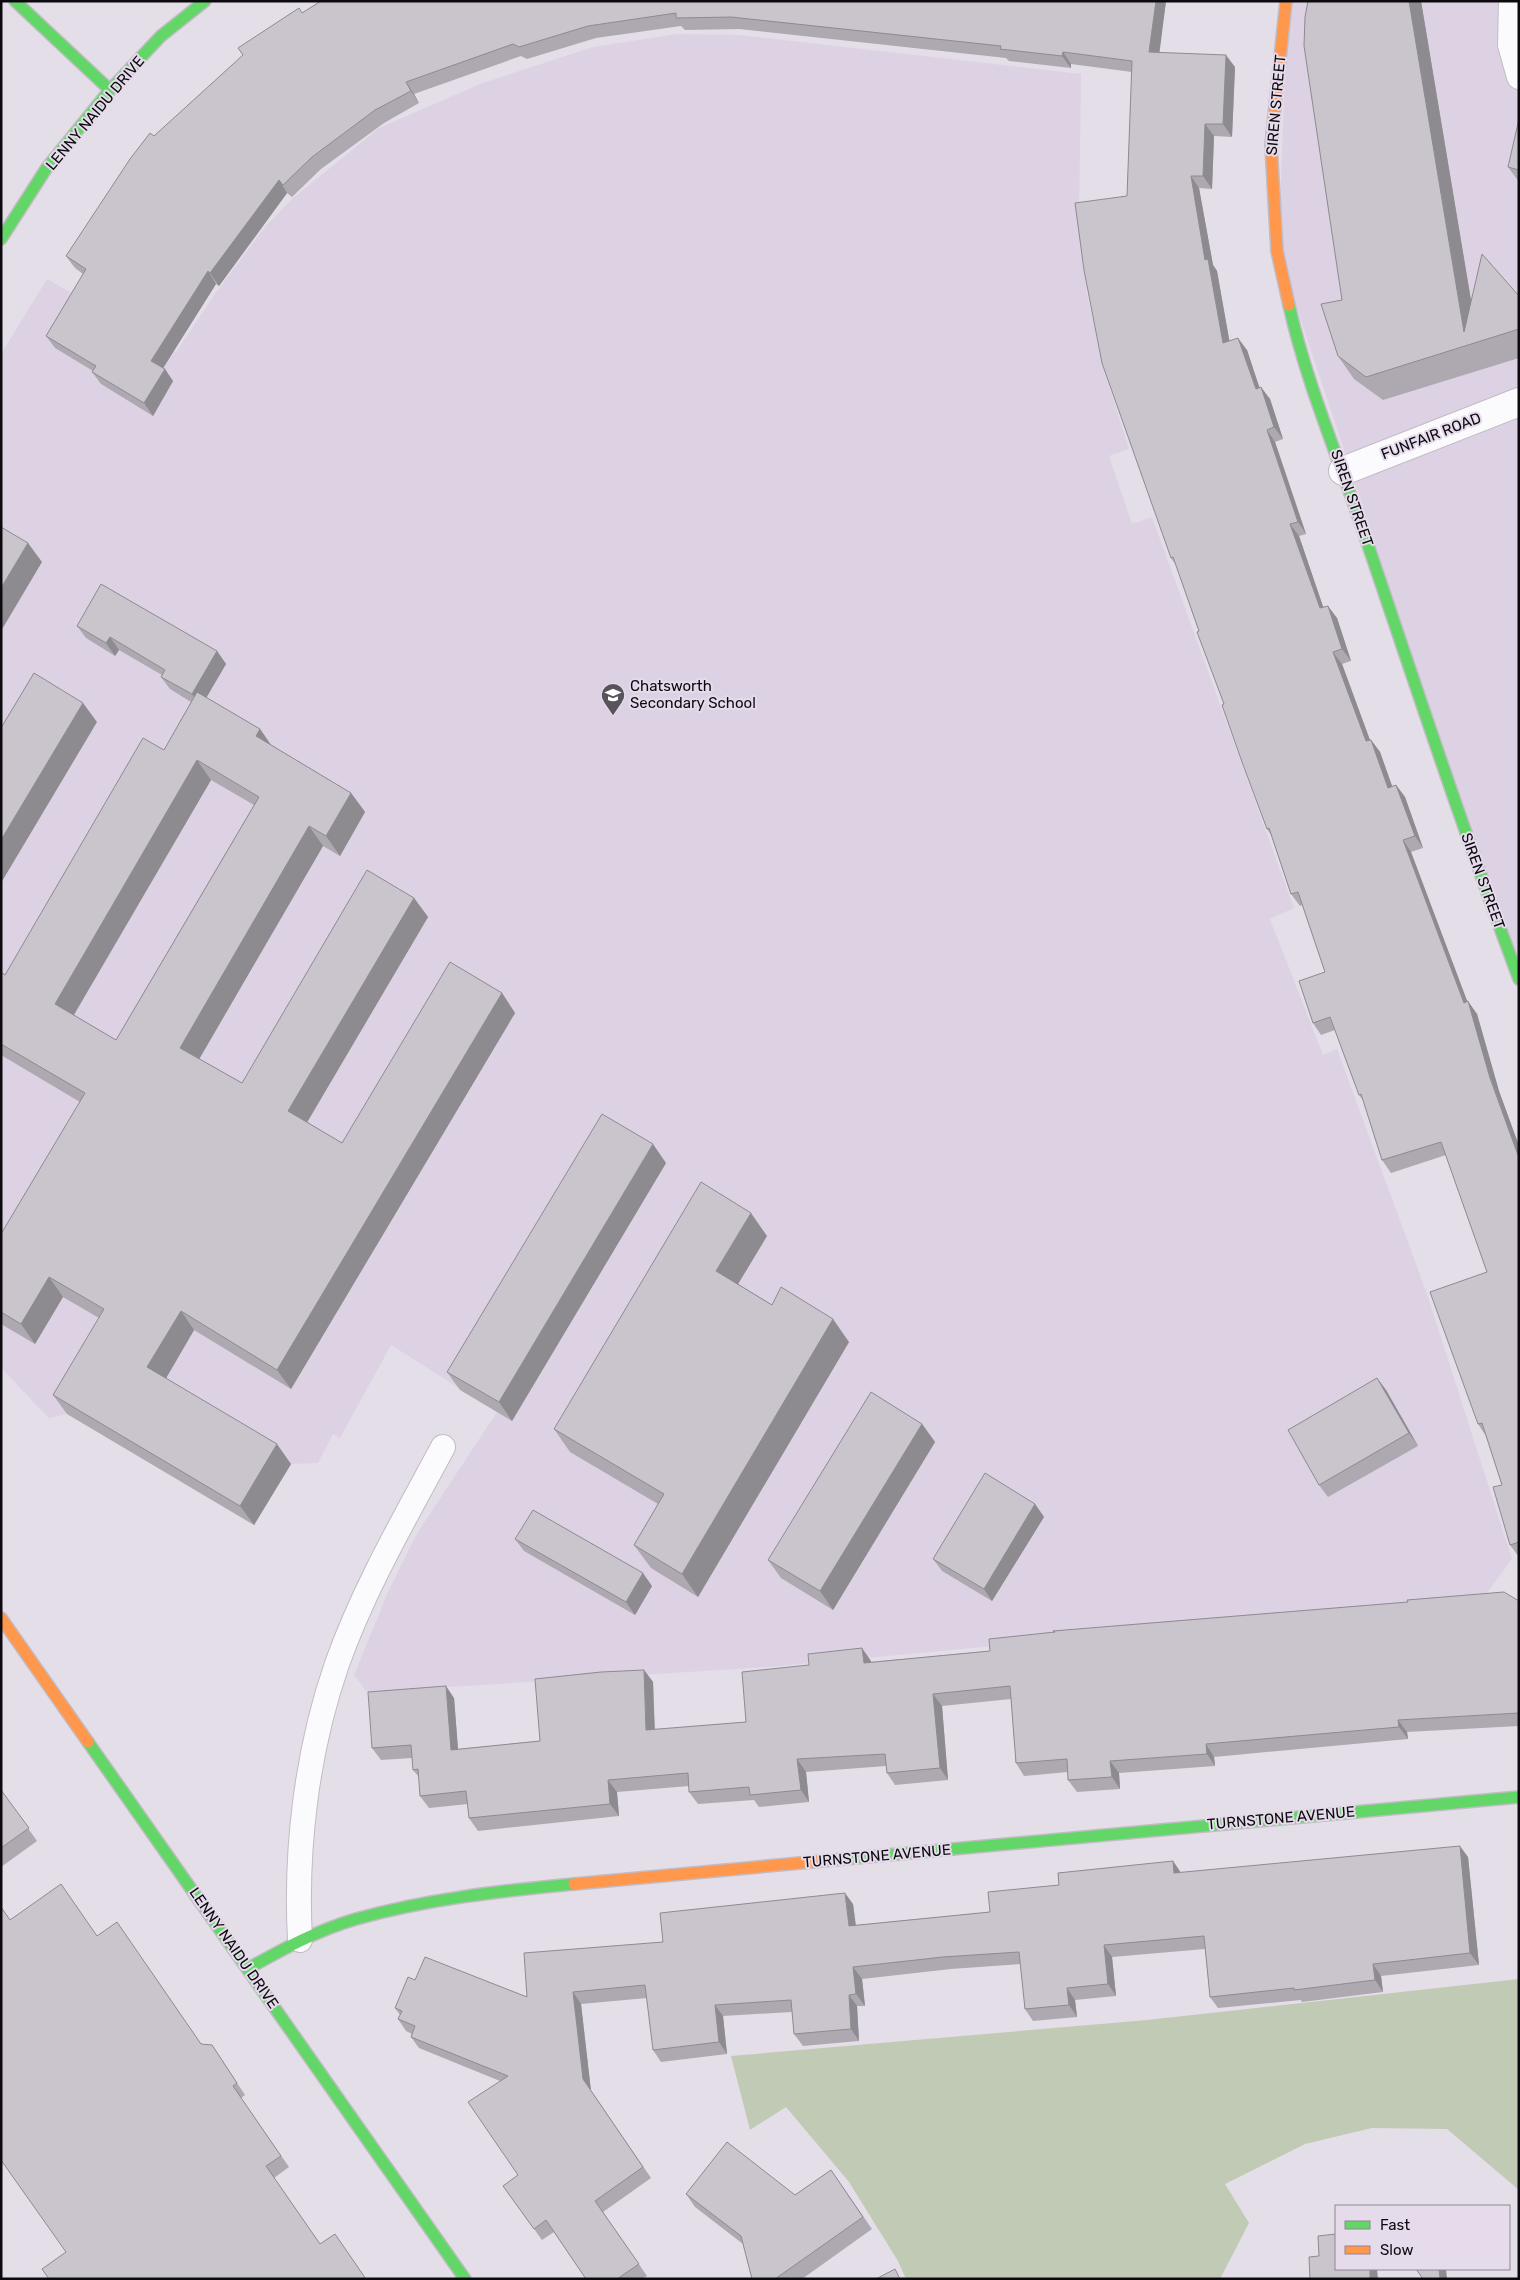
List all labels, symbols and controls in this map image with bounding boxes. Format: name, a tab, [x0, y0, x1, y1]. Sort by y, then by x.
street label: LENNY NAIDU DRIVE	[42, 52, 148, 174]
street label: SIREN STREET	[1263, 54, 1289, 156]
street label: FUNFAIR ROAD	[1378, 409, 1484, 463]
street label: SIREN STREET	[1327, 447, 1377, 549]
place label: Chatsworth Secondary School	[630, 677, 756, 712]
school or university icon: Chatsworth Secondary School	[600, 682, 626, 716]
street label: SIREN STREET	[1457, 830, 1509, 932]
street label: TURNSTONE AVENUE	[1206, 1803, 1356, 1833]
street label: TURNSTONE AVENUE	[802, 1841, 952, 1871]
street label: LENNY NAIDU DRIVE	[185, 1884, 283, 2012]
legend	[1335, 2205, 1510, 2270]
text: Fast	[1380, 2216, 1410, 2234]
text: Slow	[1380, 2241, 1413, 2259]

